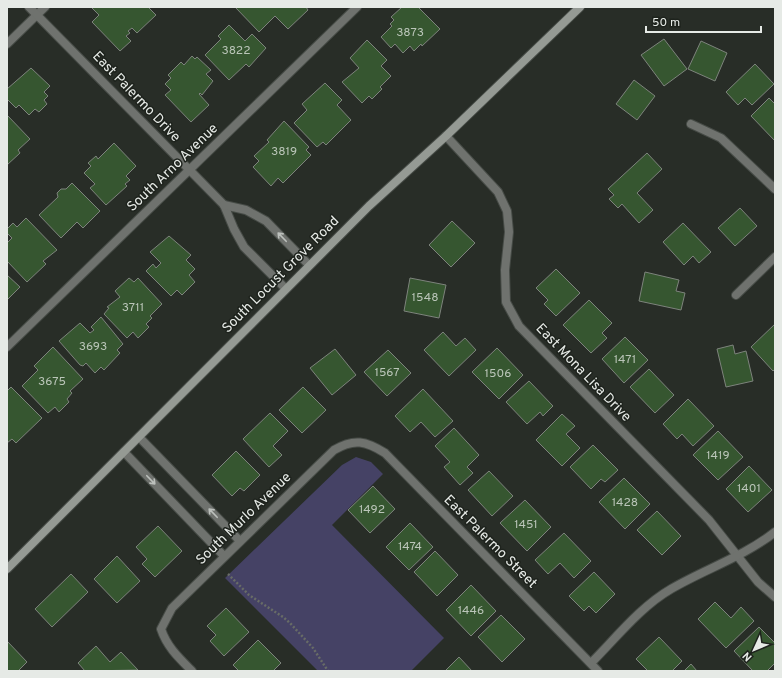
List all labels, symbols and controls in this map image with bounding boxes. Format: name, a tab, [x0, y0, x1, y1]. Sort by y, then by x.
scale bar	[646, 8, 761, 34]
text: 50 m	[652, 15, 680, 31]
house number: 3873	[396, 25, 424, 41]
house number: 3822	[221, 43, 251, 59]
street label: East Palermo Drive	[88, 48, 184, 146]
street label: South Arno Avenue	[124, 120, 222, 216]
house number: 3819	[271, 144, 297, 160]
street label: South Locust Grove Road	[219, 213, 343, 337]
one-way arrow	[277, 232, 286, 242]
house number: 1548	[412, 290, 438, 306]
house number: 3711	[122, 300, 144, 316]
street label: East Mona Lisa Drive	[532, 320, 634, 426]
house number: 3693	[79, 339, 107, 355]
house number: 1471	[614, 352, 636, 368]
house number: 1567	[374, 365, 400, 381]
house number: 1506	[485, 366, 511, 382]
house number: 3675	[38, 374, 66, 390]
house number: 1419	[706, 448, 730, 464]
street label: South Murlo Avenue	[193, 469, 295, 569]
one-way arrow	[146, 475, 155, 485]
house number: 1401	[737, 481, 761, 497]
street label: East Palermo Street	[440, 492, 540, 592]
house number: 1428	[612, 495, 638, 511]
house number: 1492	[359, 502, 385, 518]
one-way arrow	[208, 508, 217, 518]
house number: 1451	[514, 517, 538, 533]
house number: 1474	[398, 539, 422, 555]
house number: 1446	[458, 603, 484, 619]
north arrow	[734, 630, 774, 670]
text: N	[740, 649, 755, 664]

